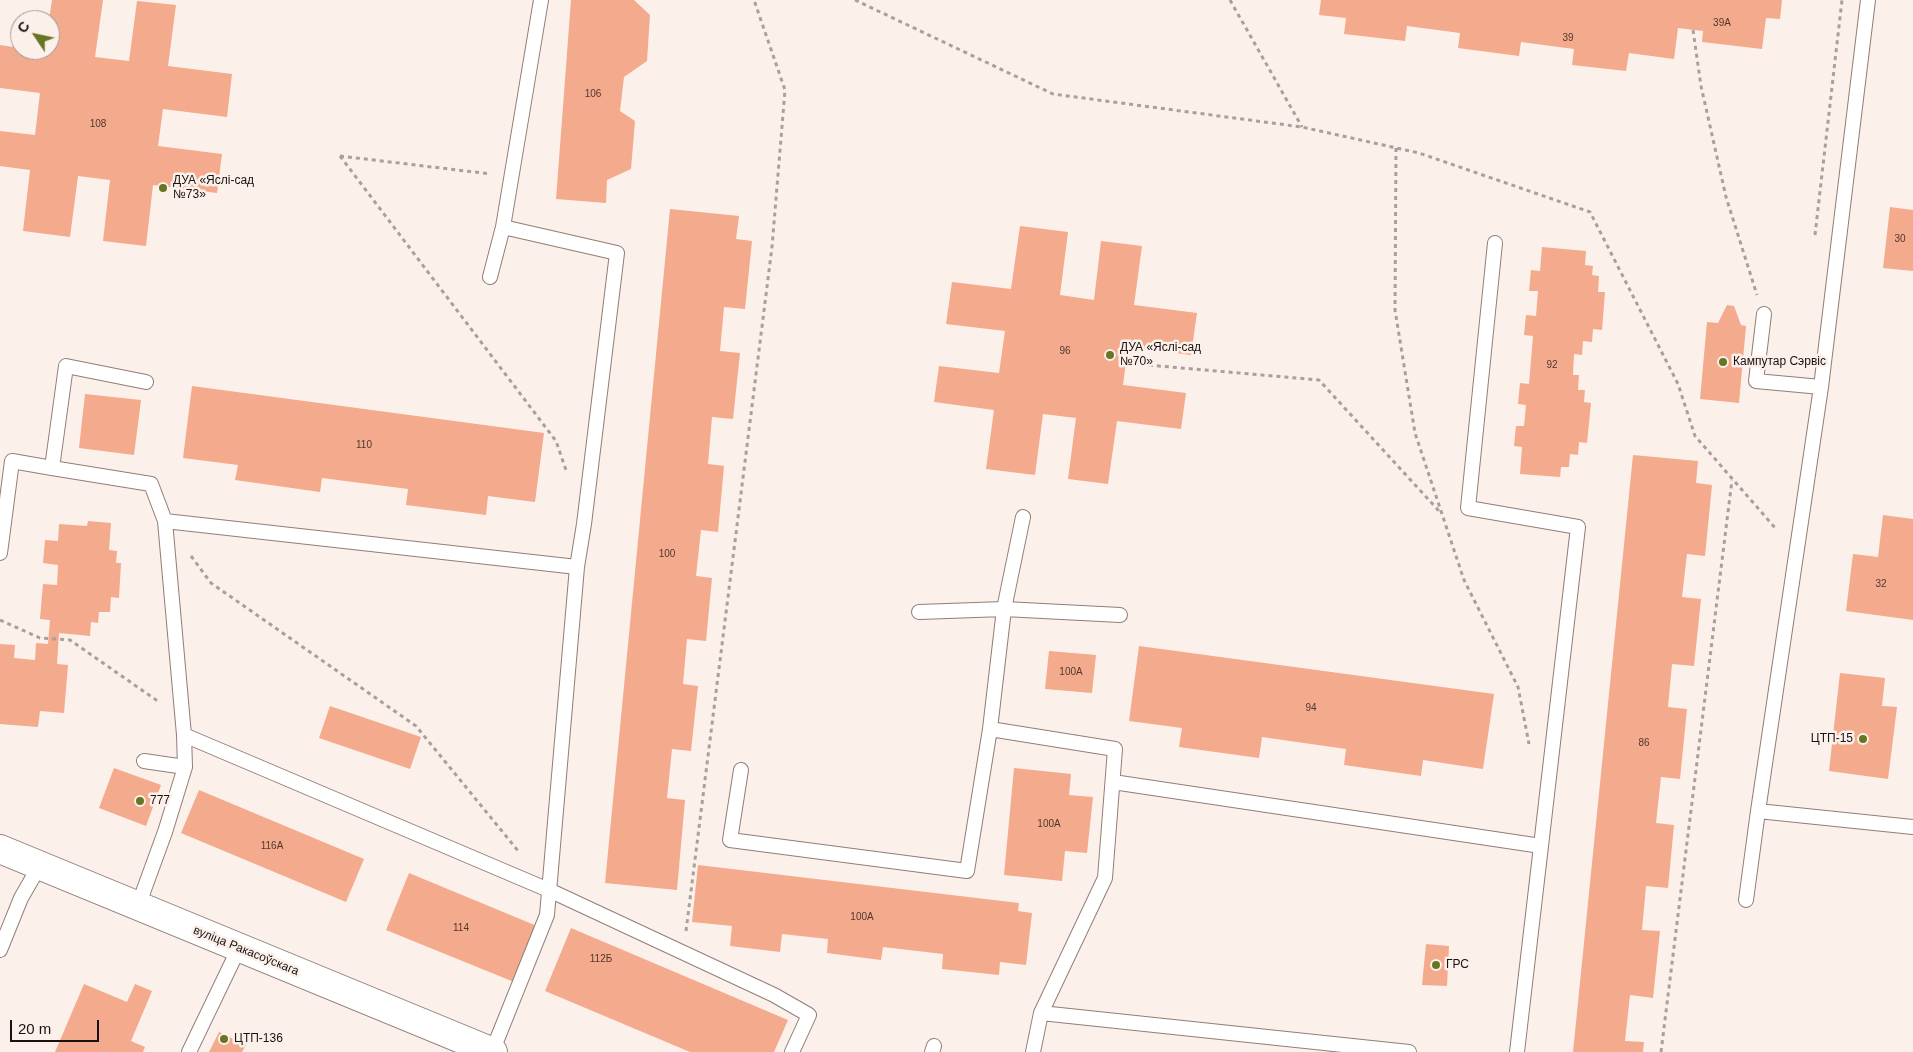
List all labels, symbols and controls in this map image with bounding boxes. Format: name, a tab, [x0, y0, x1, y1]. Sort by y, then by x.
north arrow	[10, 10, 60, 60]
house number: 39А	[1713, 17, 1731, 29]
text: С	[14, 19, 33, 36]
house number: 39	[1562, 32, 1574, 44]
house number: 106	[585, 88, 601, 100]
house number: 108	[90, 118, 106, 130]
place label: ДУА «Яслі-сад №73»	[173, 174, 254, 202]
marker: ДУА «Яслі-сад №73»	[157, 182, 169, 194]
house number: 30	[1894, 233, 1906, 245]
place label: ДУА «Яслі-сад №70»	[1120, 341, 1201, 369]
house number: 96	[1059, 345, 1071, 357]
marker: ДУА «Яслі-сад №70»	[1104, 349, 1116, 361]
place label: Кампутар Сэрвіс	[1733, 355, 1826, 369]
marker: Кампутар Сэрвіс	[1717, 356, 1729, 368]
house number: 92	[1546, 359, 1558, 371]
house number: 110	[356, 439, 372, 451]
house number: 100	[659, 548, 675, 560]
house number: 32	[1875, 578, 1887, 590]
house number: 100А	[1059, 666, 1083, 678]
house number: 94	[1305, 702, 1317, 714]
place label: ЦТП-15	[1811, 732, 1853, 746]
marker: ЦТП-15	[1857, 733, 1869, 745]
house number: 86	[1638, 737, 1650, 749]
place label: 777	[150, 794, 170, 808]
marker: 777	[134, 795, 146, 807]
house number: 100А	[1037, 818, 1061, 830]
house number: 116А	[261, 840, 283, 852]
house number: 100А	[850, 911, 874, 923]
house number: 114	[453, 922, 469, 934]
street label: вуліца Ракасоўскага	[191, 923, 301, 979]
house number: 112Б	[590, 953, 612, 965]
place label: ГРС	[1446, 958, 1469, 972]
marker: ГРС	[1430, 959, 1442, 971]
scale bar	[12, 1010, 101, 1042]
text: 20 m	[18, 1020, 51, 1037]
place label: ЦТП-136	[234, 1032, 283, 1046]
marker: ЦТП-136	[218, 1033, 230, 1045]

